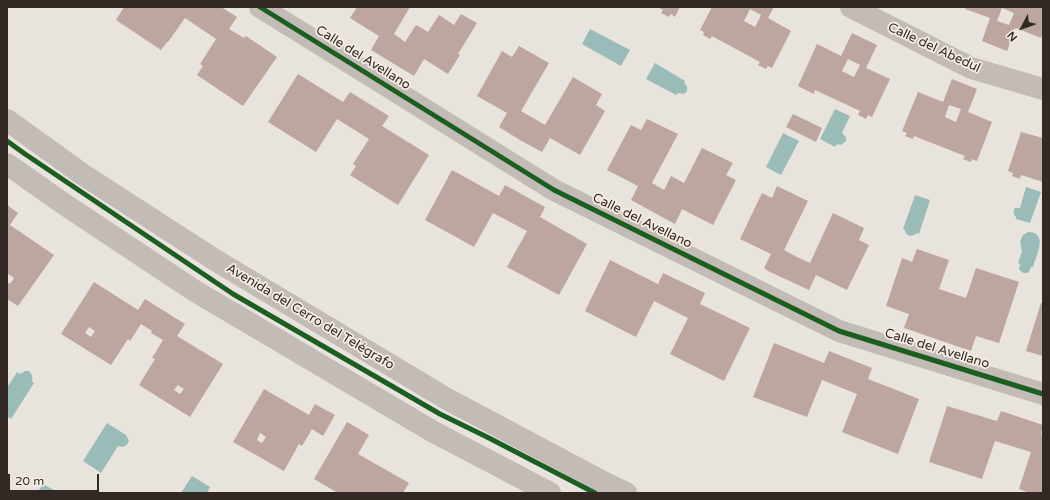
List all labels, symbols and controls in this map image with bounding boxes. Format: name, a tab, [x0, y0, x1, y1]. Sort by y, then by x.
north arrow	[1002, 8, 1042, 48]
street label: Calle del Abedul	[885, 20, 983, 76]
street label: Calle del Avellano	[313, 23, 413, 93]
text: N	[1005, 29, 1020, 44]
street label: Calle del Avellano	[590, 190, 694, 252]
street label: Avenida del Cerro del Telégrafo	[223, 261, 397, 373]
street label: Calle del Avellano	[883, 326, 991, 372]
scale bar	[10, 466, 101, 492]
text: 20 m	[15, 474, 44, 488]

